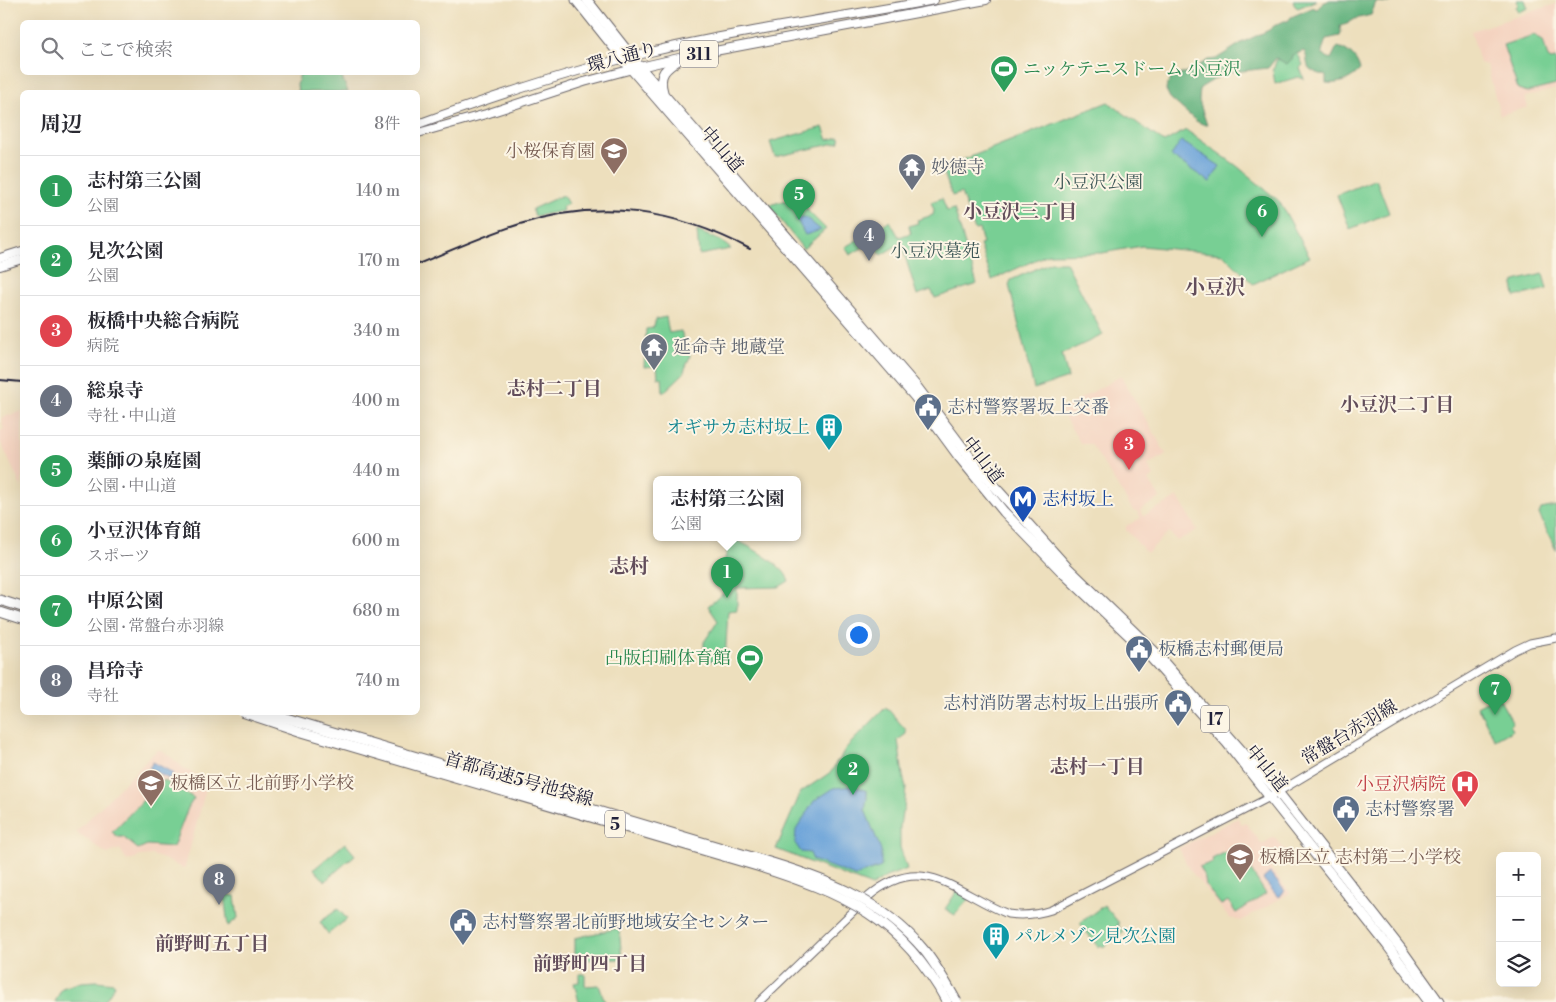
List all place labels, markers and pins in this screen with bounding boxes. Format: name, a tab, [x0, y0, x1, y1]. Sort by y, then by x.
sports icon: ニッケテニスドーム 小豆沢	[989, 54, 1019, 93]
place label: ニッケテニスドーム 小豆沢	[1023, 58, 1241, 81]
school or university icon: 小桜保育園	[599, 136, 629, 175]
place label: 小桜保育園	[505, 140, 595, 163]
temple icon: 妙徳寺	[897, 152, 927, 191]
place label: 妙徳寺	[931, 156, 985, 179]
pin: 5	[783, 179, 815, 220]
pin: 6	[1246, 196, 1278, 237]
pin: 4	[853, 220, 885, 261]
temple icon: 延命寺 地蔵堂	[639, 332, 669, 371]
place label: 延命寺 地蔵堂	[673, 336, 785, 359]
public building icon: 志村警察署坂上交番	[913, 392, 943, 431]
place label: 志村警察署坂上交番	[947, 396, 1109, 419]
building icon: オギサカ志村坂上	[814, 412, 844, 451]
place label: オギサカ志村坂上	[666, 416, 810, 439]
pin: 3	[1113, 429, 1145, 470]
metro station icon: 志村坂上	[1008, 484, 1038, 523]
place label: 志村坂上	[1042, 488, 1114, 511]
pin: 1	[711, 557, 743, 598]
public building icon: 板橋志村郵便局	[1124, 634, 1154, 673]
place label: 板橋志村郵便局	[1158, 638, 1284, 661]
sports icon: 凸版印刷体育館	[735, 643, 765, 682]
place label: 凸版印刷体育館	[605, 647, 731, 670]
pin: 7	[1479, 674, 1511, 715]
public building icon: 志村消防署志村坂上出張所	[1163, 688, 1193, 727]
place label: 志村消防署志村坂上出張所	[943, 692, 1159, 715]
pin: 2	[837, 754, 869, 795]
school or university icon: 板橋区立 北前野小学校	[136, 768, 166, 807]
hospital icon: 小豆沢病院	[1450, 769, 1480, 808]
place label: 板橋区立 北前野小学校	[170, 772, 354, 795]
place label: 小豆沢病院	[1356, 773, 1446, 796]
public building icon: 志村警察署	[1331, 794, 1361, 833]
place label: 志村警察署	[1365, 798, 1455, 821]
school or university icon: 板橋区立 志村第二小学校	[1225, 842, 1255, 881]
place label: 板橋区立 志村第二小学校	[1259, 846, 1461, 869]
pin: 8	[203, 864, 235, 905]
public building icon: 志村警察署北前野地域安全センター	[448, 907, 478, 946]
place label: 志村警察署北前野地域安全センター	[482, 911, 769, 934]
building icon: パルメゾン見次公園	[981, 921, 1011, 960]
place label: パルメゾン見次公園	[1015, 925, 1176, 948]

